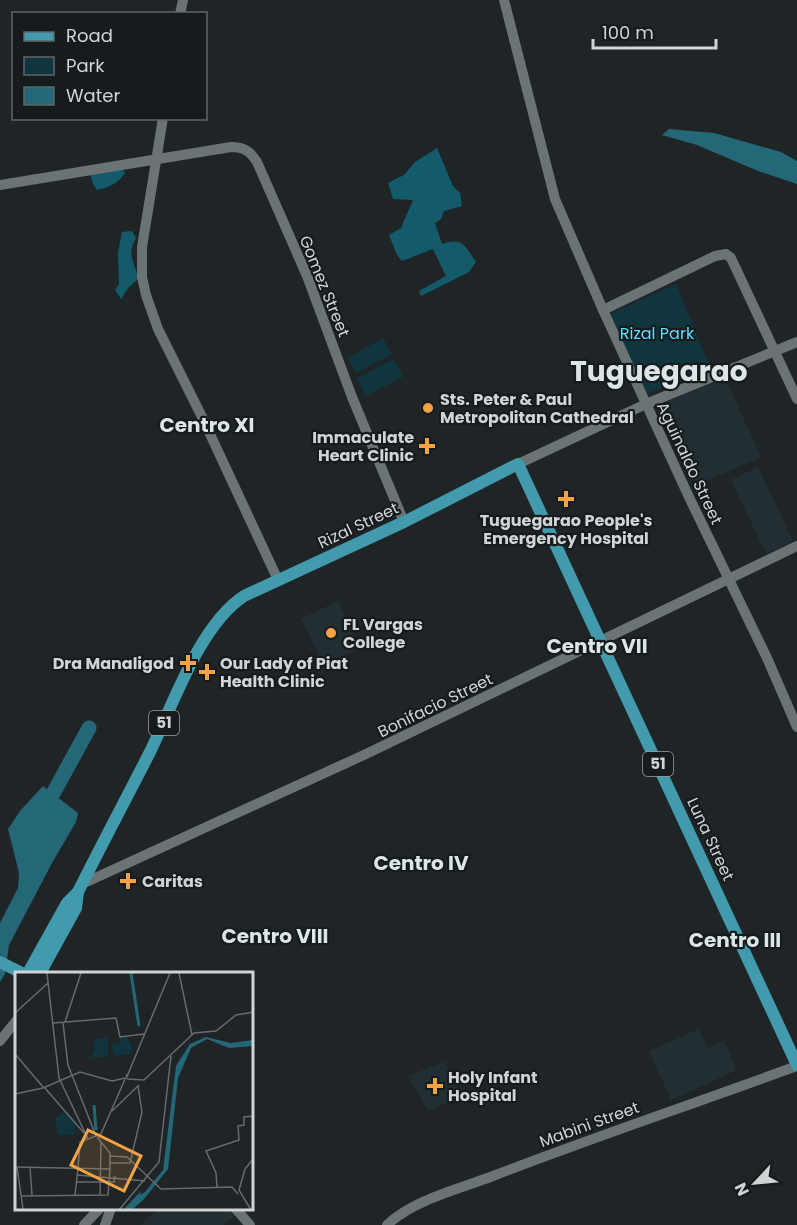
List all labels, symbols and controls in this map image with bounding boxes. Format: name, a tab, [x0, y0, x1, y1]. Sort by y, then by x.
legend	[12, 12, 207, 120]
scale bar	[593, 12, 716, 50]
text: 100 m	[602, 20, 654, 45]
text: Road	[66, 23, 113, 48]
text: Park	[66, 53, 105, 78]
text: Water	[66, 83, 120, 108]
street label: Gomez Street	[294, 232, 355, 340]
park label: Rizal Park	[620, 322, 695, 345]
district label: Tuguegarao	[570, 352, 748, 391]
place label: Sts. Peter & Paul Metropolitan Cathedral	[440, 388, 634, 429]
street label: Aguinaldo Street	[651, 398, 728, 528]
marker: Sts. Peter & Paul Metropolitan Cathedral	[421, 401, 435, 415]
district label: Centro XI	[160, 411, 254, 439]
place label: Immaculate Heart Clinic	[312, 426, 414, 467]
marker: Immaculate Heart Clinic	[418, 437, 436, 455]
marker: Tuguegarao People's Emergency Hospital	[557, 490, 575, 508]
street label: Rizal Street	[314, 497, 403, 554]
place label: Tuguegarao People's Emergency Hospital	[480, 509, 652, 550]
place label: FL Vargas College	[343, 613, 423, 654]
marker: FL Vargas College	[324, 626, 338, 640]
district label: Centro VII	[546, 632, 648, 660]
place label: Dra Manaligod	[53, 652, 174, 675]
place label: Our Lady of Piat Health Clinic	[220, 652, 348, 693]
marker: Dra Manaligod	[179, 654, 197, 672]
marker: Our Lady of Piat Health Clinic	[198, 663, 216, 681]
street label: Bonifacio Street	[374, 668, 497, 743]
road number: 51	[149, 711, 179, 735]
road number: 51	[643, 752, 673, 776]
street label: Luna Street	[681, 794, 740, 885]
district label: Centro IV	[373, 849, 469, 877]
place label: Caritas	[142, 870, 203, 893]
marker: Caritas	[119, 872, 137, 890]
district label: Centro VIII	[222, 922, 329, 950]
district label: Centro III	[689, 926, 781, 954]
inset map	[15, 972, 254, 1210]
place label: Holy Infant Hospital	[448, 1066, 538, 1107]
marker: Holy Infant Hospital	[426, 1077, 444, 1095]
street label: Mabini Street	[536, 1096, 642, 1153]
north arrow	[725, 1153, 785, 1213]
text: N	[729, 1179, 755, 1200]

